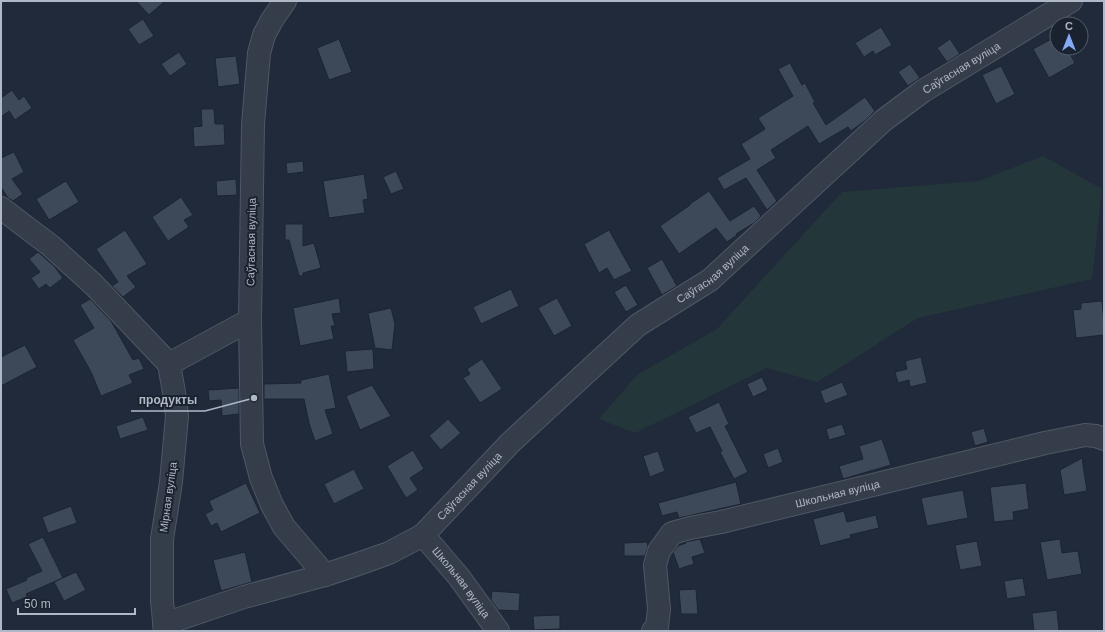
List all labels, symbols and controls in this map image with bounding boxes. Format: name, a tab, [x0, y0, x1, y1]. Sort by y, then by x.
north arrow	[1049, 16, 1089, 56]
text: С	[1065, 20, 1073, 32]
street label: Саўгасная вуліца	[920, 39, 1003, 96]
street label: Саўгасная вуліца	[244, 197, 258, 286]
street label: Саўгасная вуліца	[674, 241, 752, 306]
callout: продукты	[131, 387, 205, 411]
text: продукты	[139, 393, 197, 407]
street label: Саўгасная вуліца	[434, 449, 505, 522]
street label: Мірная вуліца	[157, 460, 179, 533]
street label: Школьная вуліца	[794, 477, 882, 510]
street label: Школьная вуліца	[430, 545, 493, 621]
scale bar	[18, 590, 135, 616]
text: 50 m	[24, 597, 51, 611]

